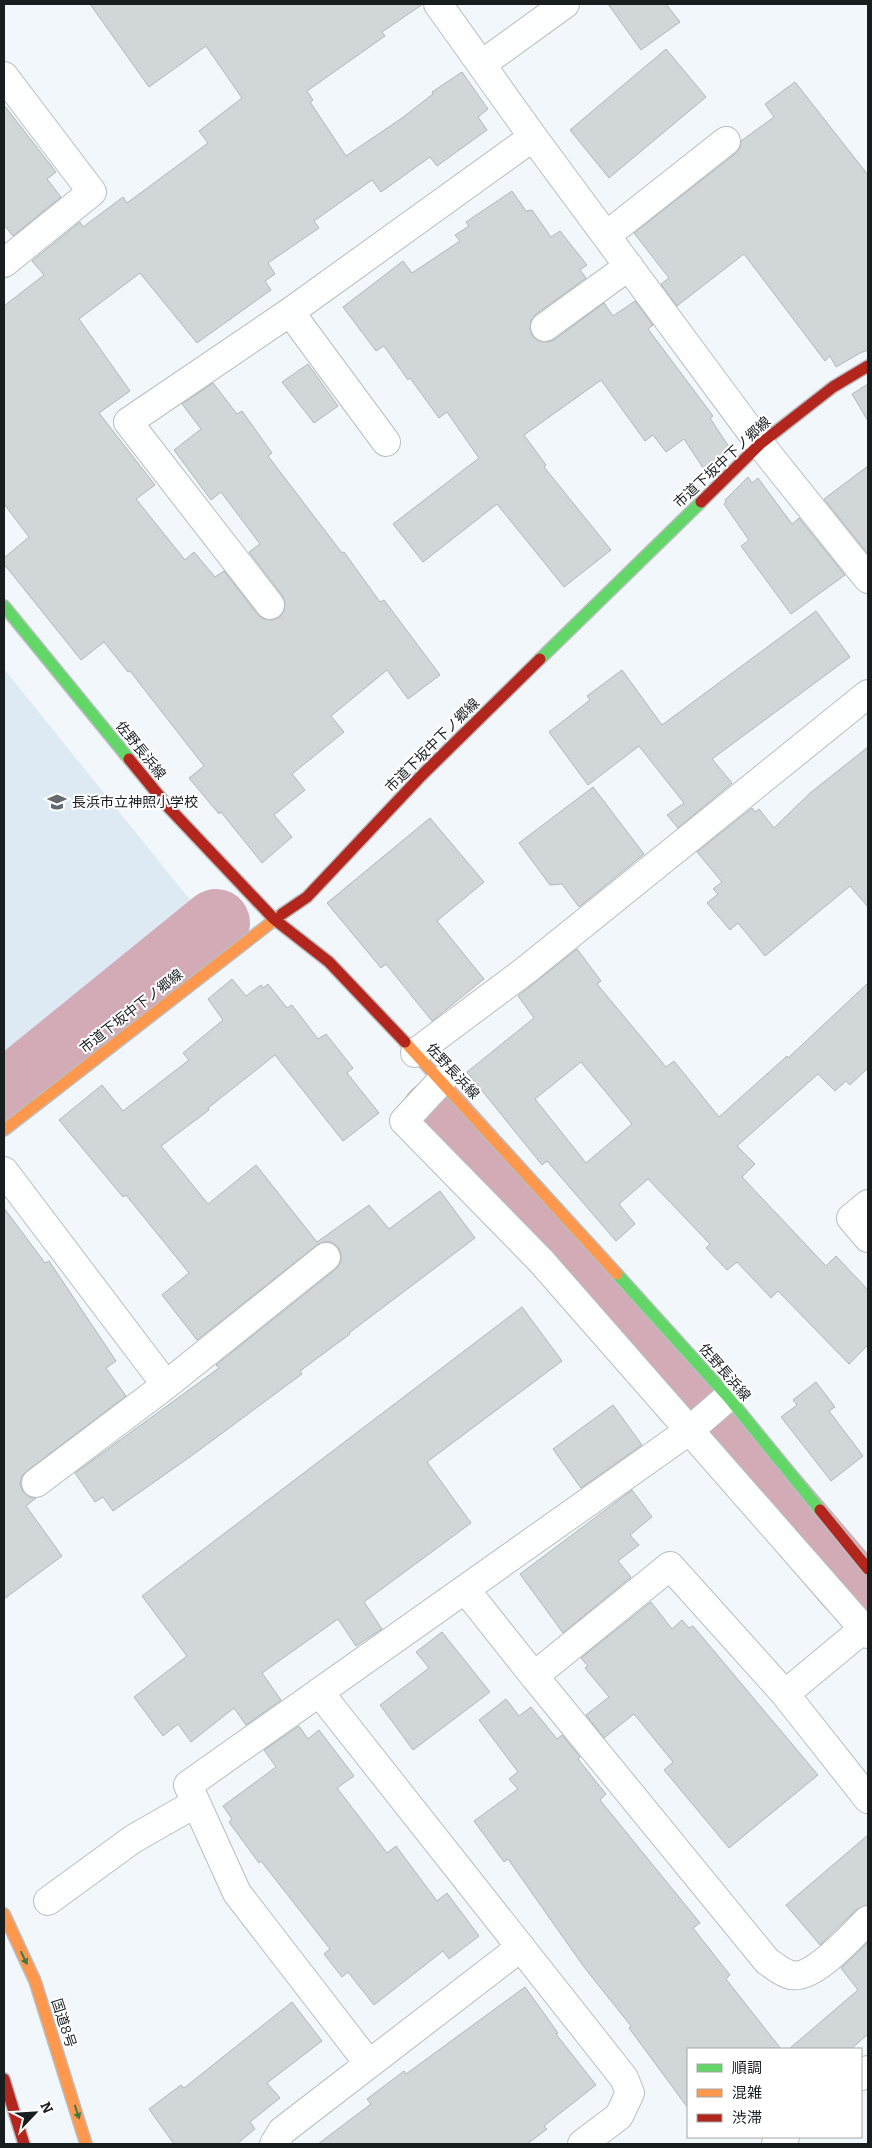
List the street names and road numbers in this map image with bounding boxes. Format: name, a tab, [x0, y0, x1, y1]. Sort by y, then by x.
street label: 市道下坂中下ノ郷線	[670, 413, 774, 512]
street label: 市道下坂中下ノ郷線	[382, 695, 483, 796]
street label: 佐野長浜線	[112, 718, 169, 783]
street label: 市道下坂中下ノ郷線	[76, 966, 186, 1057]
street label: 佐野長浜線	[423, 1040, 483, 1103]
street label: 佐野長浜線	[695, 1340, 754, 1404]
street label: 国道8号	[48, 1997, 79, 2050]

